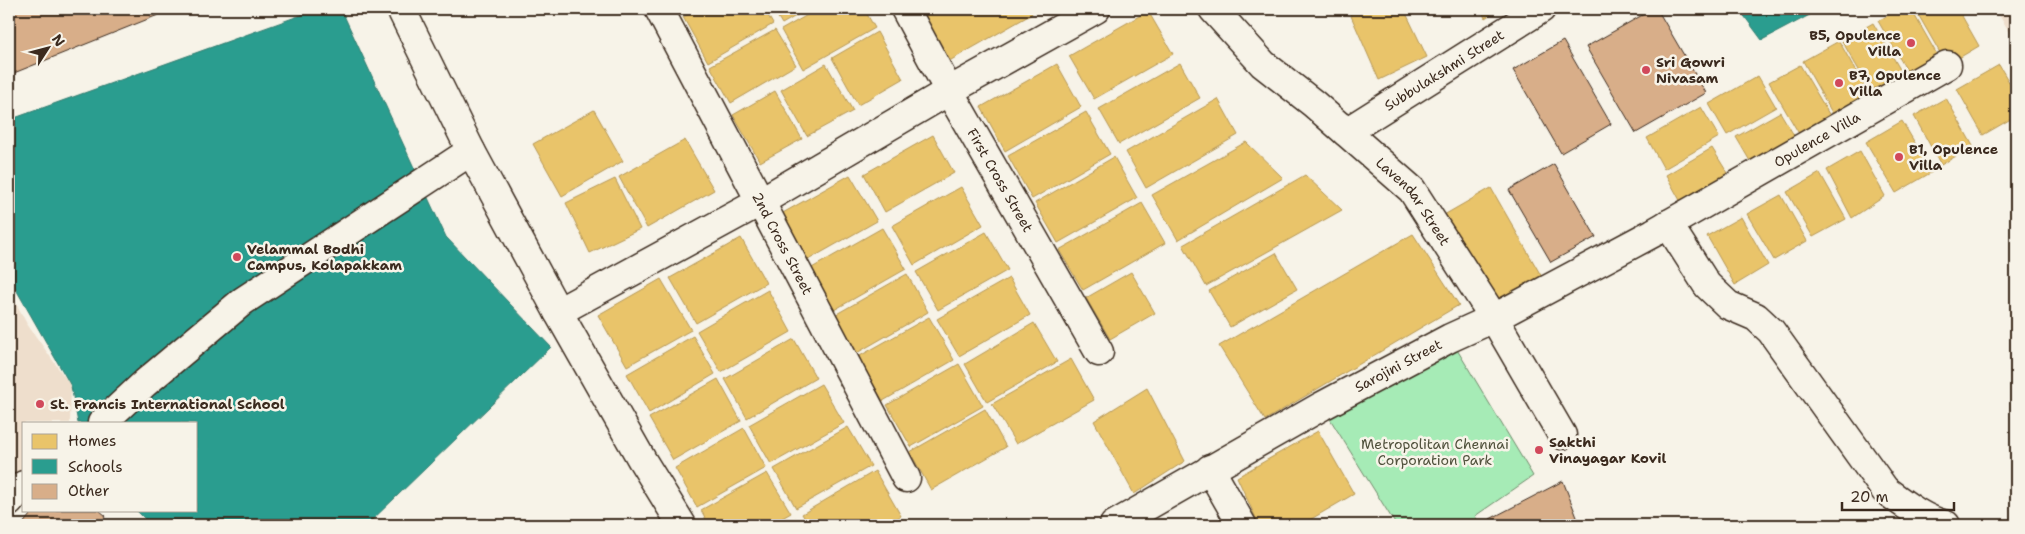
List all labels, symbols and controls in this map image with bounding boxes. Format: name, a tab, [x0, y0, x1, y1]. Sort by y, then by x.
north arrow	[22, 22, 72, 72]
street label: Subbulakshmi Street	[1381, 26, 1507, 115]
place label: B5, Opulence Villa	[1809, 26, 1901, 60]
text: N	[48, 31, 69, 50]
marker: B5, Opulence Villa	[1905, 37, 1917, 49]
place label: Sri Gowri Nivasam	[1656, 53, 1725, 87]
marker: Sri Gowri Nivasam	[1640, 64, 1652, 76]
place label: B7, Opulence Villa	[1849, 66, 1941, 100]
marker: B7, Opulence Villa	[1833, 77, 1845, 89]
street label: Opulence Villa	[1771, 107, 1864, 171]
street label: First Cross Street	[963, 125, 1037, 235]
place label: B1, Opulence Villa	[1909, 140, 1998, 174]
marker: B1, Opulence Villa	[1893, 151, 1905, 163]
street label: Lavendar Street	[1372, 153, 1454, 249]
street label: 2nd Cross Street	[748, 189, 817, 298]
place label: Velammal Bodhi Campus, Kolapakkam	[247, 240, 402, 274]
marker: Velammal Bodhi Campus, Kolapakkam	[231, 251, 243, 263]
street label: Sarojini Street	[1352, 335, 1445, 396]
place label: St. Francis International School	[50, 395, 285, 413]
marker: St. Francis International School	[34, 398, 46, 410]
legend	[22, 422, 198, 512]
text: Homes	[68, 431, 116, 451]
place label: Sakthi Vinayagar Kovil	[1549, 433, 1666, 467]
park label: Metropolitan Chennai Corporation Park	[1361, 435, 1509, 469]
marker: Sakthi Vinayagar Kovil	[1533, 444, 1545, 456]
text: Schools	[68, 457, 123, 477]
scale bar	[1842, 479, 1955, 511]
text: Other	[68, 481, 110, 501]
text: 20 m	[1850, 487, 1889, 507]

